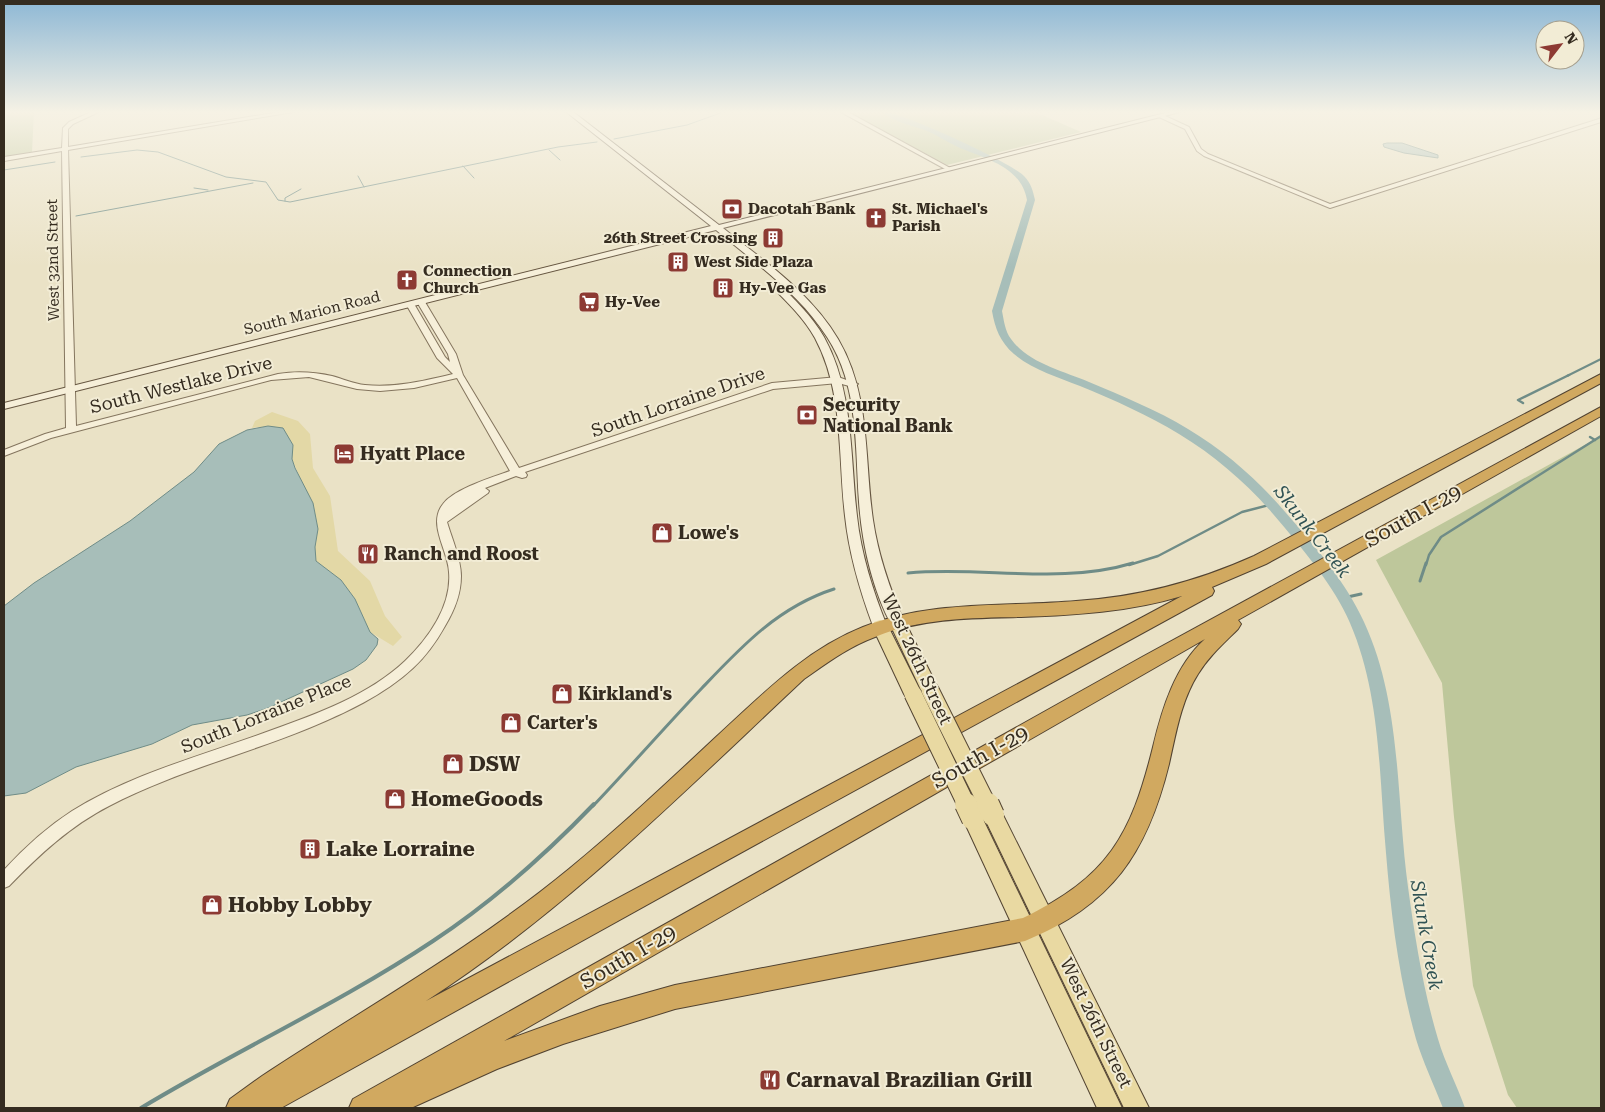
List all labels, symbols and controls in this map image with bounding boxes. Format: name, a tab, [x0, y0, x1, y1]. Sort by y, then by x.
north arrow	[1535, 20, 1585, 70]
text: N	[1562, 30, 1581, 47]
bank icon: Dacotah Bank	[720, 197, 744, 221]
street label: West 32nd Street	[43, 198, 63, 321]
place label: Dacotah Bank	[748, 200, 856, 218]
place label: St. Michael's Parish	[892, 200, 988, 235]
church icon: St. Michael's Parish	[864, 206, 888, 230]
building icon: 26th Street Crossing	[761, 226, 785, 250]
place label: 26th Street Crossing	[604, 229, 758, 247]
building icon: West Side Plaza	[666, 250, 690, 274]
place label: West Side Plaza	[694, 253, 813, 271]
place label: Connection Church	[423, 262, 512, 297]
church icon: Connection Church	[395, 268, 419, 292]
building icon: Hy-Vee Gas	[711, 276, 735, 300]
place label: Hy-Vee Gas	[739, 279, 826, 297]
street label: South Marion Road	[242, 287, 382, 339]
supermarket icon: Hy-Vee	[577, 290, 601, 314]
place label: Hy-Vee	[605, 293, 660, 311]
street label: South Westlake Drive	[88, 352, 274, 417]
street label: South Lorraine Drive	[588, 362, 767, 441]
place label: Security National Bank	[823, 394, 954, 436]
bank icon: Security National Bank	[795, 403, 819, 427]
hotel icon: Hyatt Place	[332, 442, 356, 466]
place label: Hyatt Place	[360, 443, 465, 464]
water label: Skunk Creek	[1269, 480, 1356, 583]
street label: South I-29	[1360, 480, 1466, 552]
shop icon: Lowe's	[650, 521, 674, 545]
place label: Lowe's	[678, 522, 739, 543]
restaurant icon: Ranch and Roost	[356, 542, 380, 566]
place label: Ranch and Roost	[384, 543, 539, 564]
street label: West 26th Street	[878, 590, 957, 728]
street label: South Lorraine Place	[178, 670, 354, 757]
shop icon: Kirkland's	[550, 682, 574, 706]
place label: Kirkland's	[578, 683, 672, 704]
shop icon: Carter's	[499, 711, 523, 735]
place label: Carter's	[527, 712, 598, 733]
street label: South I-29	[927, 721, 1033, 793]
shop icon: DSW	[441, 752, 465, 776]
place label: DSW	[469, 752, 521, 776]
shop icon: HomeGoods	[383, 787, 407, 811]
place label: HomeGoods	[411, 787, 543, 811]
building icon: Lake Lorraine	[298, 837, 322, 861]
place label: Lake Lorraine	[326, 837, 475, 861]
water label: Skunk Creek	[1405, 877, 1448, 992]
shop icon: Hobby Lobby	[200, 893, 224, 917]
place label: Hobby Lobby	[228, 893, 372, 917]
street label: South I-29	[576, 920, 680, 994]
street label: West 26th Street	[1056, 954, 1137, 1091]
restaurant icon: Carnaval Brazilian Grill	[758, 1068, 782, 1092]
place label: Carnaval Brazilian Grill	[786, 1068, 1032, 1092]

